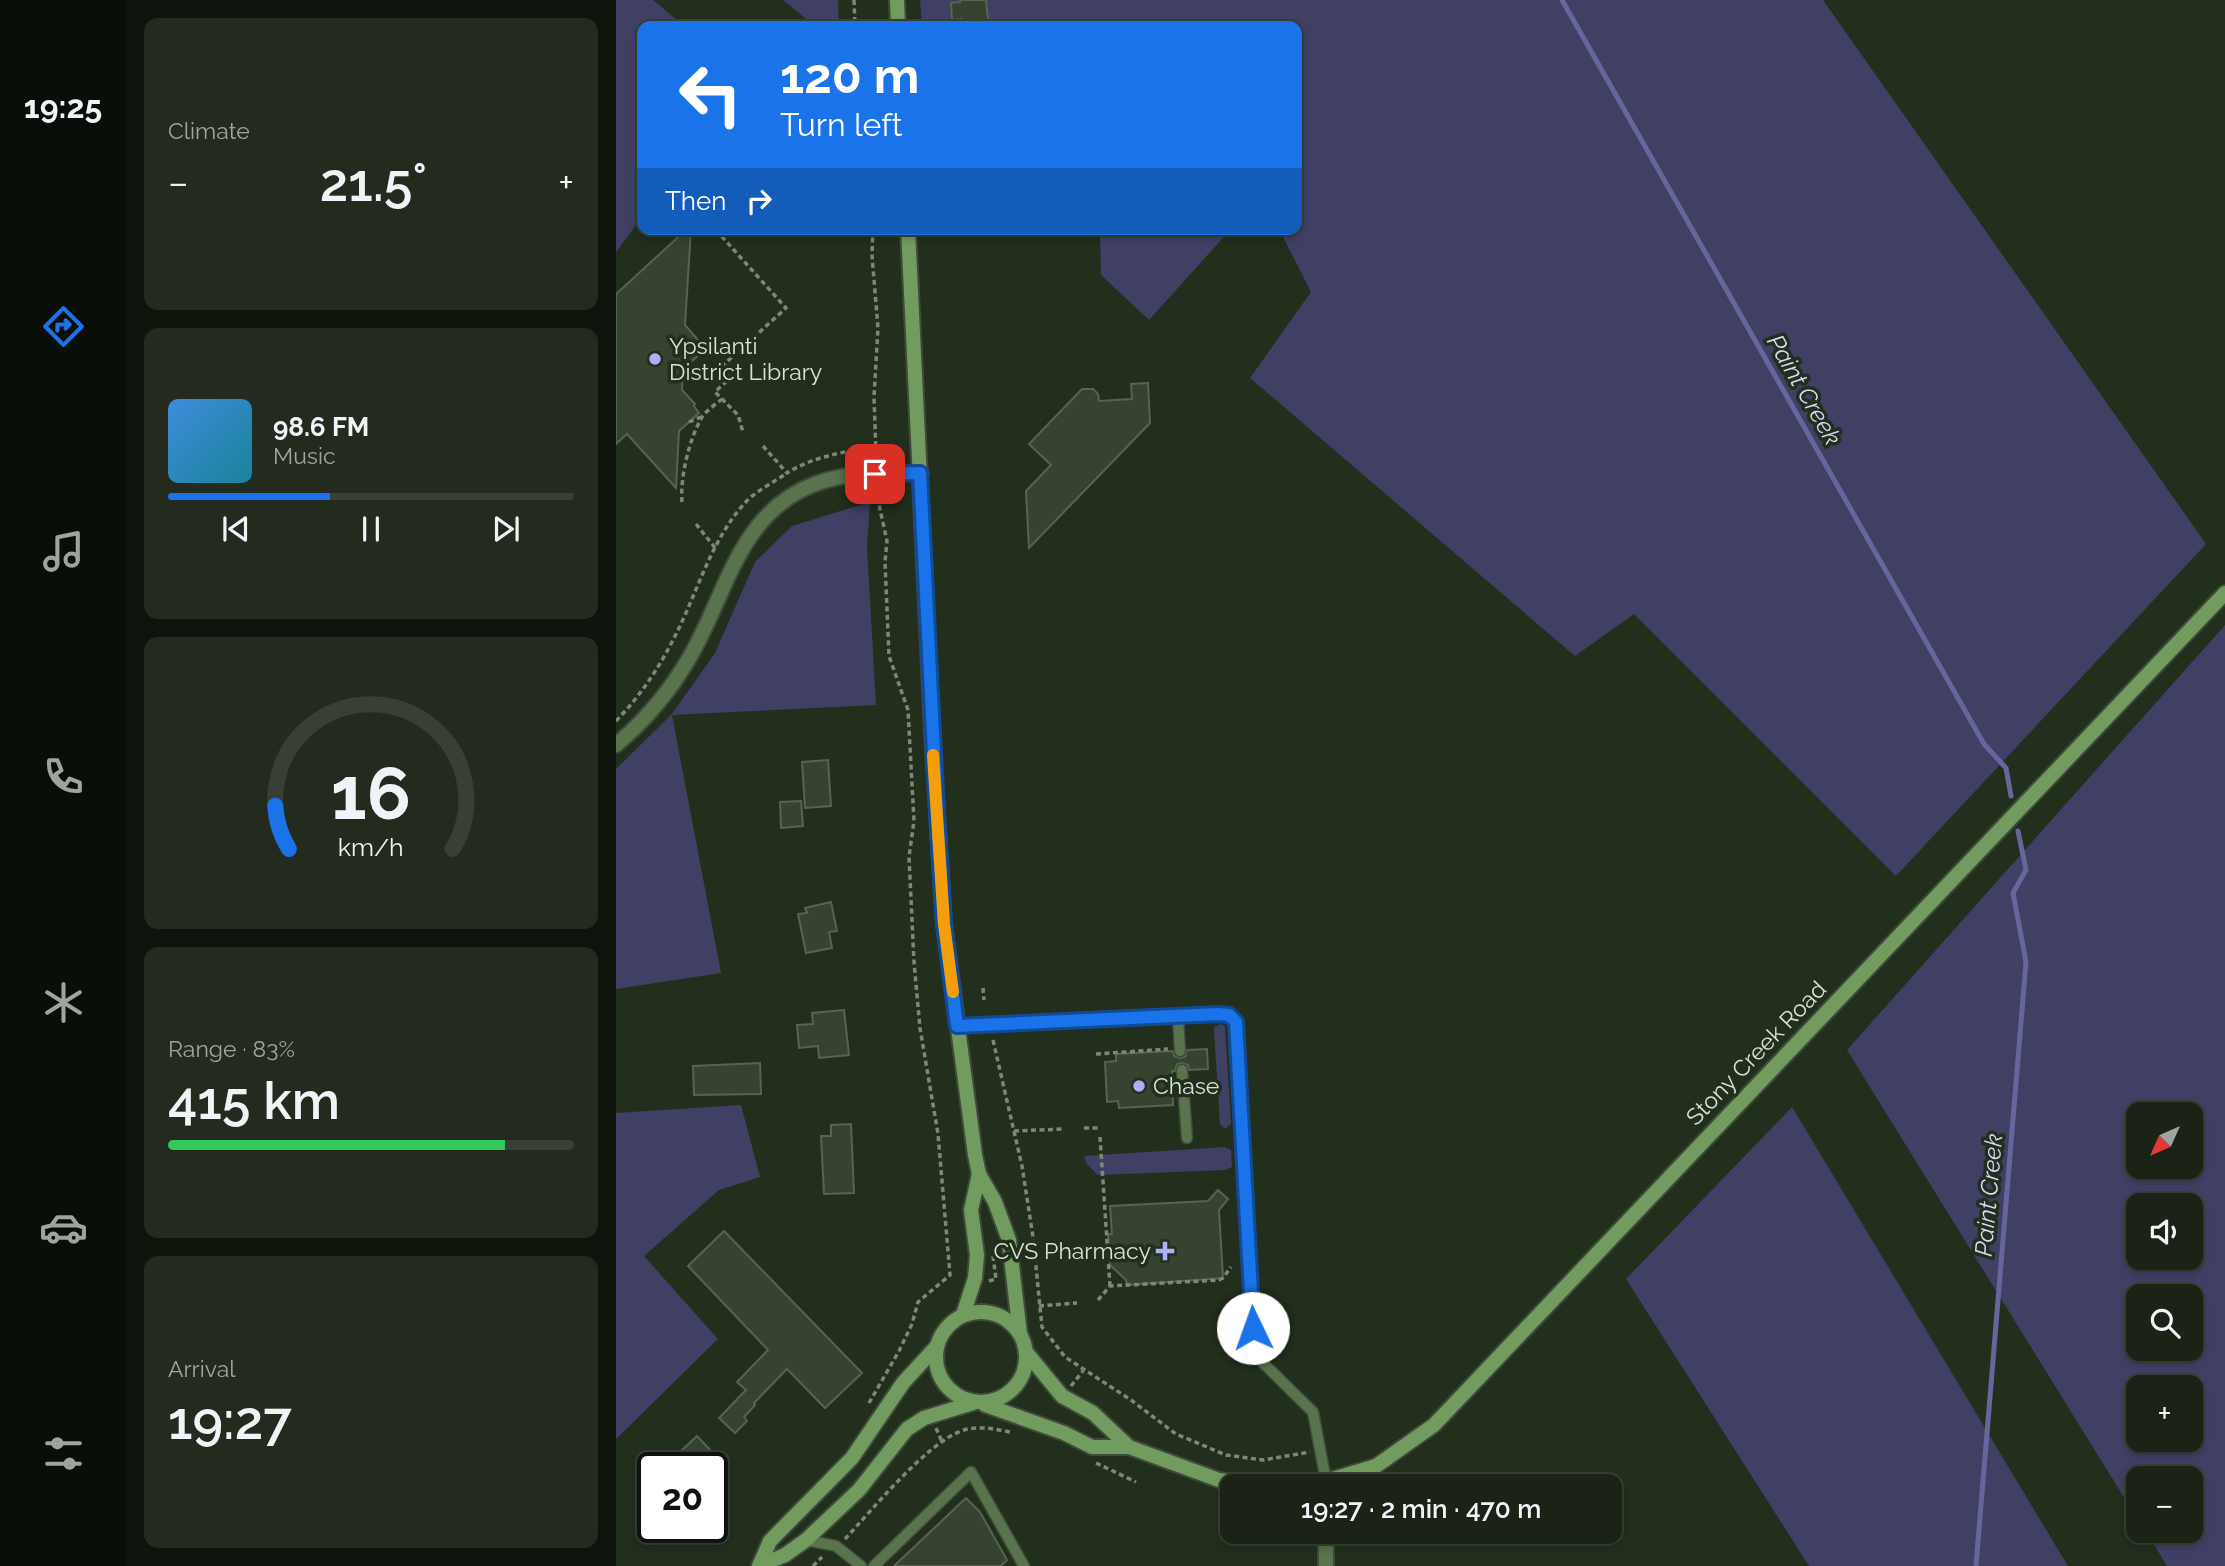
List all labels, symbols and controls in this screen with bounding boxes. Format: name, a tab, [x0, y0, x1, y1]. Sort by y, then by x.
text: 120 m	[780, 47, 919, 104]
icon: left	[665, 49, 756, 140]
text: 19:25	[24, 88, 102, 125]
text: Turn left	[780, 106, 902, 143]
text: Climate	[168, 117, 250, 144]
text: 21.5°	[320, 152, 427, 213]
text: −	[168, 160, 188, 205]
text: +	[558, 160, 574, 205]
icon: right	[740, 182, 778, 220]
text: Then	[665, 186, 726, 216]
icon: directions	[39, 302, 88, 351]
water label: Paint Creek	[1761, 329, 1848, 450]
place label: Ypsilanti District Library	[669, 332, 822, 385]
marker: Ypsilanti District Library	[647, 351, 663, 367]
text: 98.6 FM	[273, 412, 369, 442]
text: Music	[273, 442, 336, 469]
pin	[845, 444, 905, 504]
icon: arrive	[856, 455, 894, 493]
icon: previous	[217, 510, 255, 548]
icon: pause	[352, 510, 390, 548]
icon: next	[487, 510, 525, 548]
icon: music	[39, 527, 88, 576]
text: 16	[331, 751, 411, 836]
icon: phone	[39, 752, 88, 801]
text: km/h	[338, 832, 404, 862]
street label: Stony Creek Road	[1680, 975, 1831, 1130]
icon: climate	[39, 978, 88, 1027]
text: Range · 83%	[168, 1035, 295, 1062]
text: 415 km	[168, 1070, 340, 1131]
place label: Chase	[1153, 1072, 1219, 1099]
marker: Chase	[1131, 1078, 1147, 1094]
north arrow	[2126, 1102, 2203, 1180]
map controls	[2126, 1102, 2203, 1543]
water label: Paint Creek	[1969, 1132, 2008, 1257]
button: sound	[2126, 1193, 2203, 1270]
icon: car	[39, 1203, 88, 1252]
place label: CVS Pharmacy	[994, 1237, 1151, 1264]
marker: CVS Pharmacy	[1157, 1243, 1173, 1259]
button: search	[2126, 1284, 2203, 1361]
position arrow	[1216, 1291, 1290, 1365]
text: Arrival	[168, 1355, 235, 1382]
button: +	[2126, 1375, 2203, 1452]
text: 19:27	[168, 1390, 292, 1451]
icon: filters	[39, 1429, 88, 1478]
speed limit sign: 20	[637, 1452, 728, 1543]
button: −	[2126, 1466, 2203, 1543]
text: 19:27 · 2 min · 470 m	[1301, 1494, 1541, 1524]

